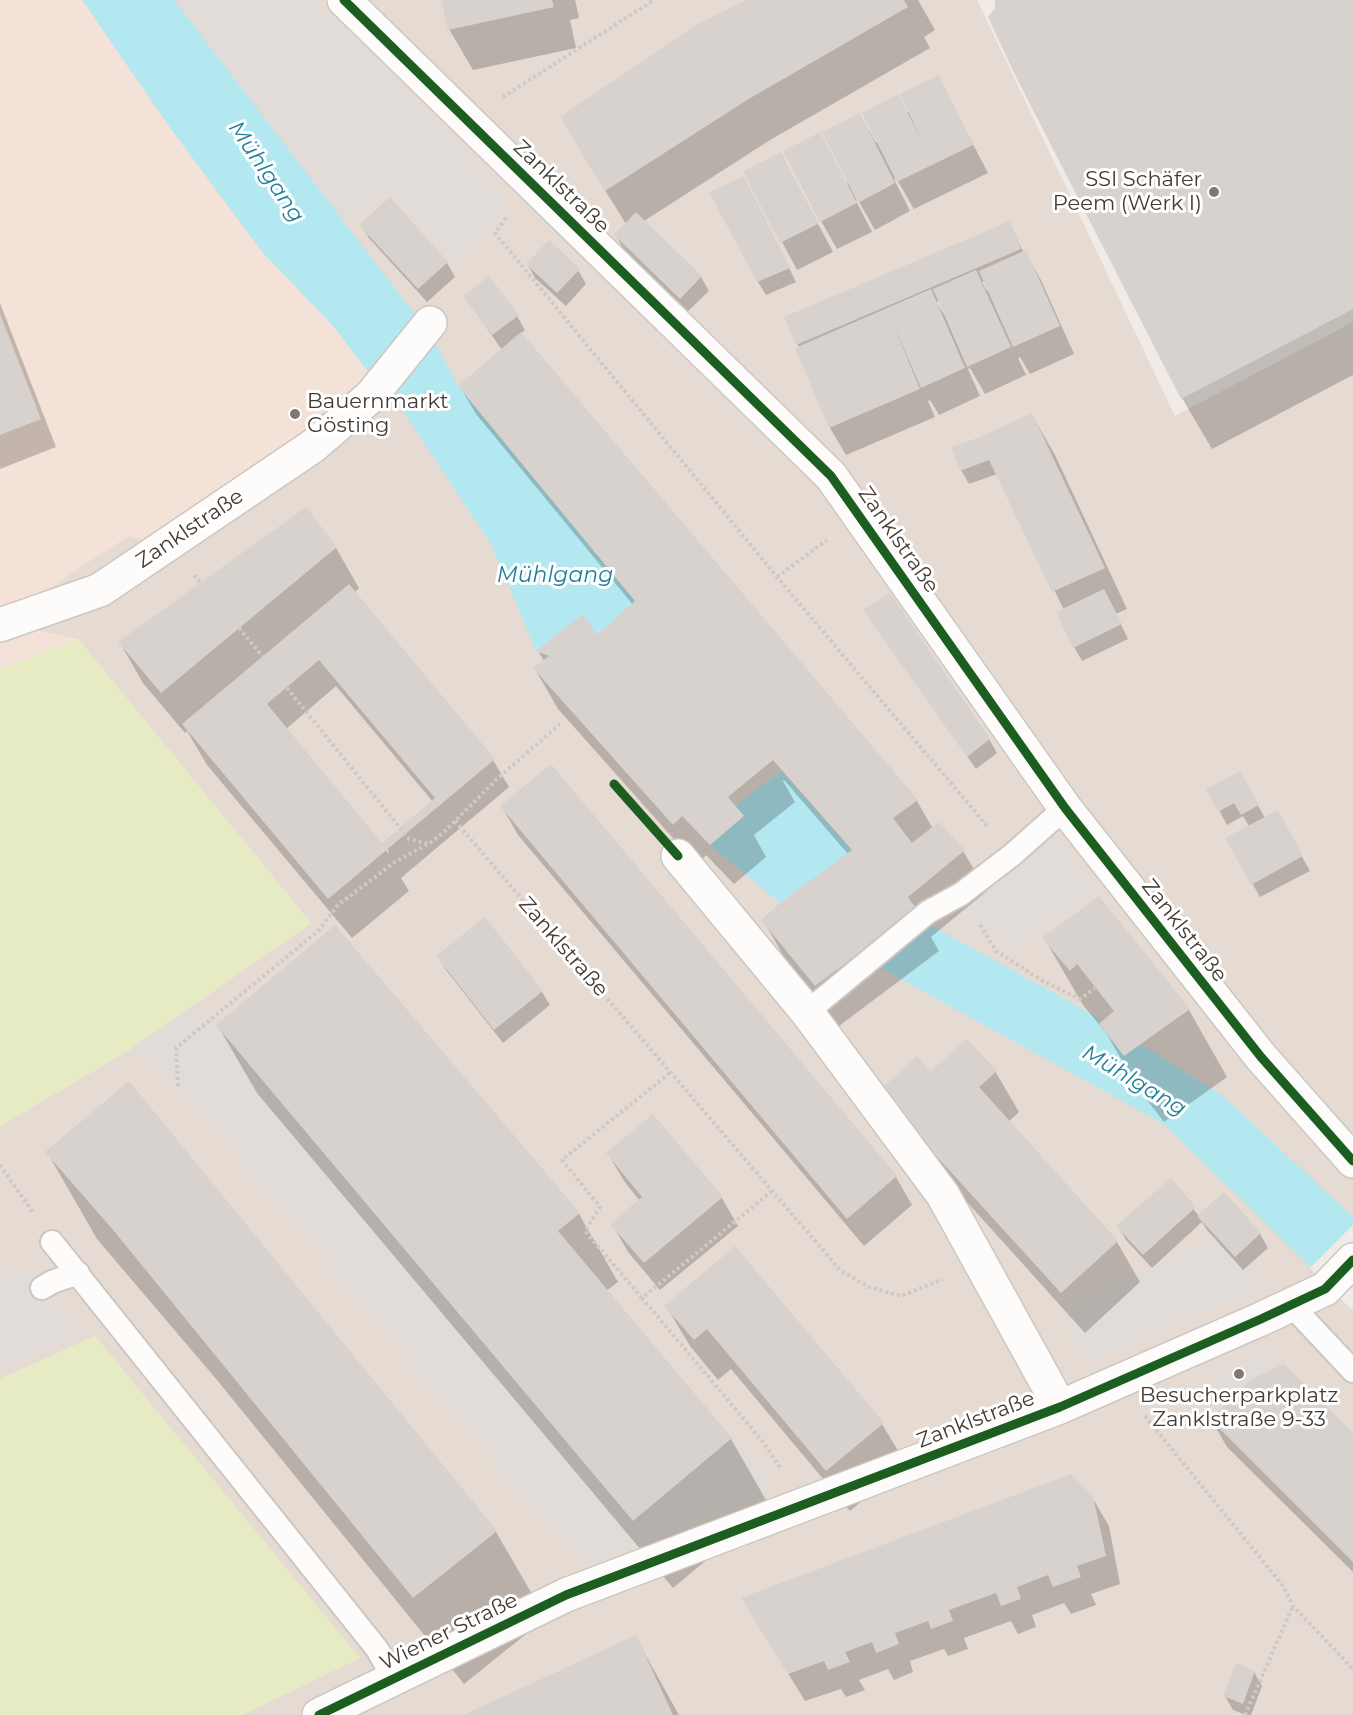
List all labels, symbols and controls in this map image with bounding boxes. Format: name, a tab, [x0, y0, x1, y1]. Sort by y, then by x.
water label: Mühlgang	[222, 116, 310, 228]
street label: Zanklstraße	[508, 135, 614, 239]
place label: SSI Schäfer Peem (Werk I)	[1053, 167, 1202, 217]
marker: SSI Schäfer Peem (Werk I)	[1207, 185, 1221, 199]
place label: Bauernmarkt Gösting	[307, 389, 448, 439]
marker: Bauernmarkt Gösting	[288, 407, 302, 421]
street label: Zanklstraße	[852, 482, 944, 598]
street label: Zanklstraße	[132, 484, 248, 574]
water label: Mühlgang	[497, 563, 613, 589]
street label: Zanklstraße	[1136, 874, 1232, 988]
street label: Zanklstraße	[513, 892, 613, 1002]
water label: Mühlgang	[1077, 1040, 1191, 1122]
marker: Besucherparkplatz Zanklstraße 9-33	[1232, 1367, 1246, 1381]
place label: Besucherparkplatz Zanklstraße 9-33	[1140, 1383, 1338, 1433]
street label: Zanklstraße	[914, 1386, 1038, 1454]
street label: Wiener Straße	[376, 1588, 522, 1676]

